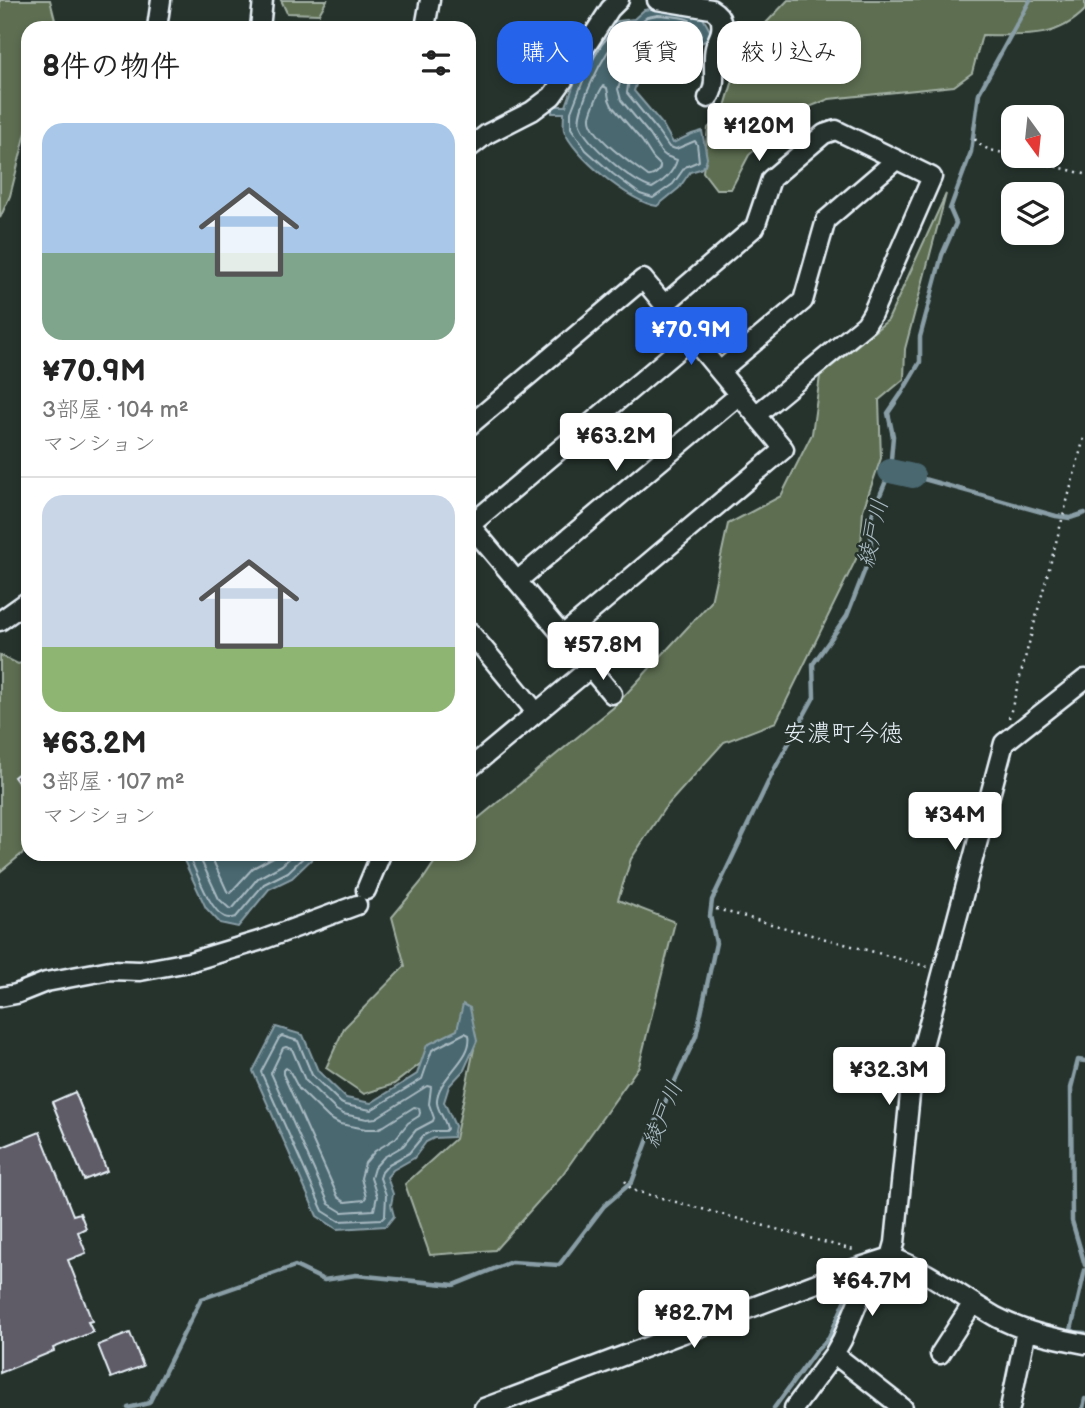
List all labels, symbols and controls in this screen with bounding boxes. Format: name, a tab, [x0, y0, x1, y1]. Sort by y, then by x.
chip: 購入	[497, 21, 593, 84]
chip: 賃貸	[607, 21, 703, 84]
chip: 絞り込み	[717, 21, 861, 84]
icon: filters	[417, 44, 455, 82]
text: 8件の物件	[42, 49, 180, 85]
pin: ¥120M	[710, 104, 808, 163]
north arrow	[1001, 105, 1064, 168]
map controls	[1001, 105, 1064, 245]
text: ¥120M	[723, 112, 795, 140]
icon: home	[186, 169, 312, 295]
button: layers	[1001, 182, 1064, 245]
pin: ¥70.9M	[634, 308, 748, 367]
text: ¥70.9M	[651, 316, 731, 344]
text: ¥70.9M	[42, 354, 146, 390]
text: 3部屋 · 104 m²	[42, 396, 189, 424]
pin: ¥63.2M	[559, 414, 673, 473]
text: ¥63.2M	[576, 422, 656, 450]
text: マンション	[42, 430, 156, 458]
water label: 綾戸川	[852, 496, 894, 570]
icon: home	[186, 541, 312, 667]
pin: ¥57.8M	[546, 622, 660, 682]
text: ¥57.8M	[564, 631, 642, 659]
district label: 安濃町今徳	[783, 719, 903, 748]
text: ¥63.2M	[42, 726, 147, 762]
text: 3部屋 · 107 m²	[42, 768, 185, 796]
pin: ¥34M	[914, 792, 996, 852]
text: ¥34M	[925, 801, 985, 829]
text: マンション	[42, 802, 156, 830]
pin: ¥32.3M	[832, 1048, 946, 1107]
text: ¥32.3M	[849, 1056, 929, 1084]
water label: 綾戸川	[637, 1077, 689, 1152]
pin: ¥64.7M	[815, 1258, 929, 1318]
text: ¥64.7M	[832, 1267, 912, 1295]
pin: ¥82.7M	[637, 1290, 751, 1350]
text: ¥82.7M	[654, 1299, 734, 1327]

